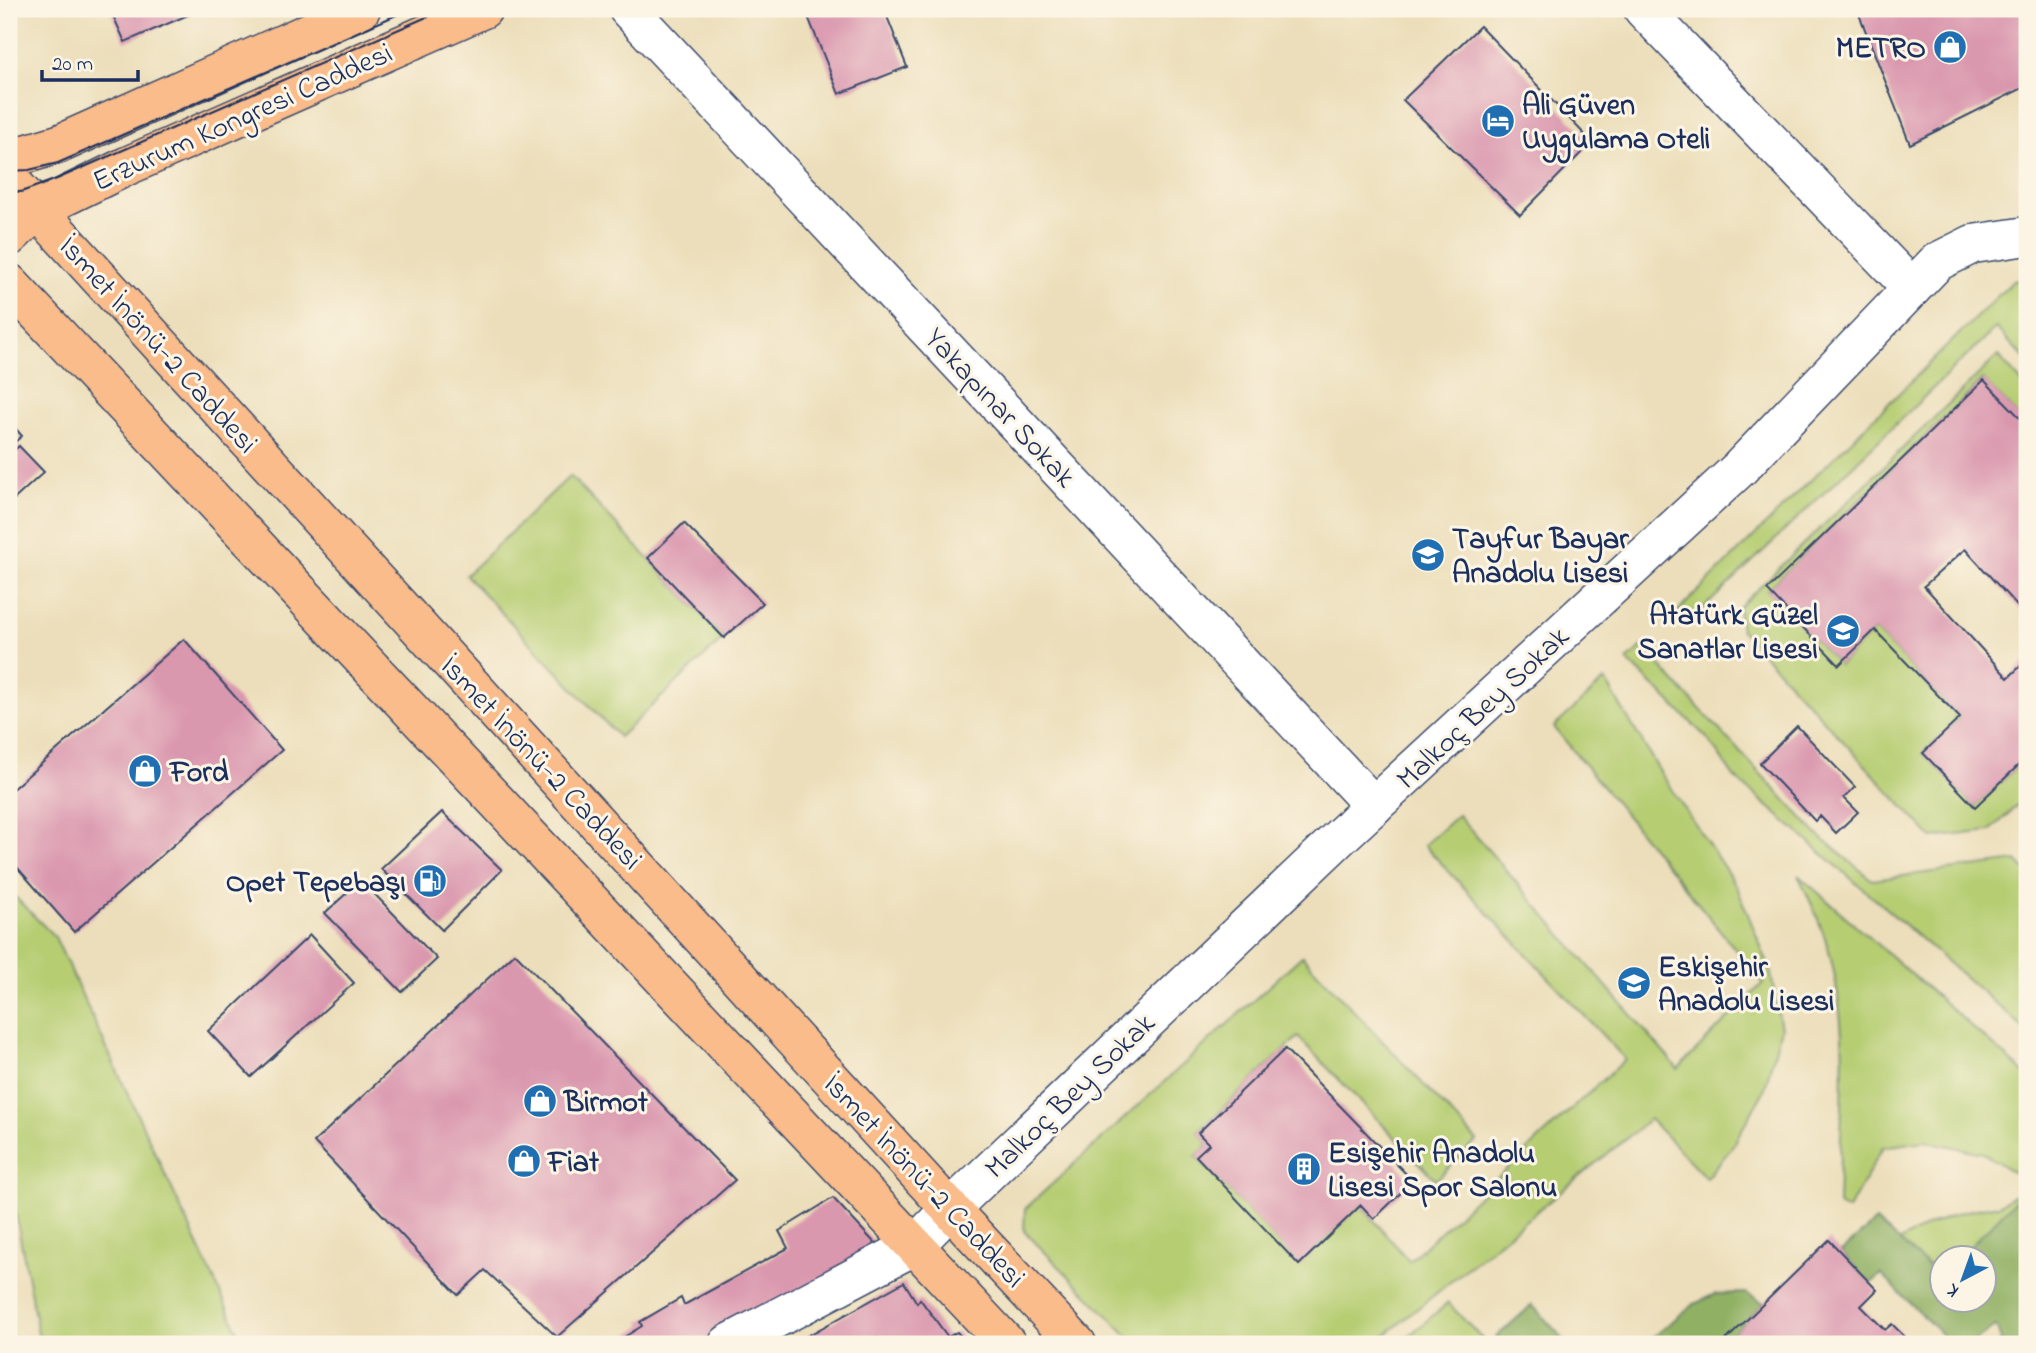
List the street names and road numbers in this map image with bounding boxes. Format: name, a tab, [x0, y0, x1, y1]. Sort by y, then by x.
street label: Erzurum Kongresi Caddesi	[86, 33, 400, 205]
street label: İsmet İnönü-2 Caddesi	[47, 227, 267, 465]
street label: Yakapınar Sokak	[913, 319, 1085, 500]
street label: Malkoç Bey Sokak	[1387, 616, 1581, 801]
street label: İsmet İnönü-2 Caddesi	[428, 647, 651, 881]
street label: Malkoç Bey Sokak	[975, 1003, 1167, 1191]
street label: İsmet İnönü-2 Caddesi	[811, 1065, 1034, 1299]

